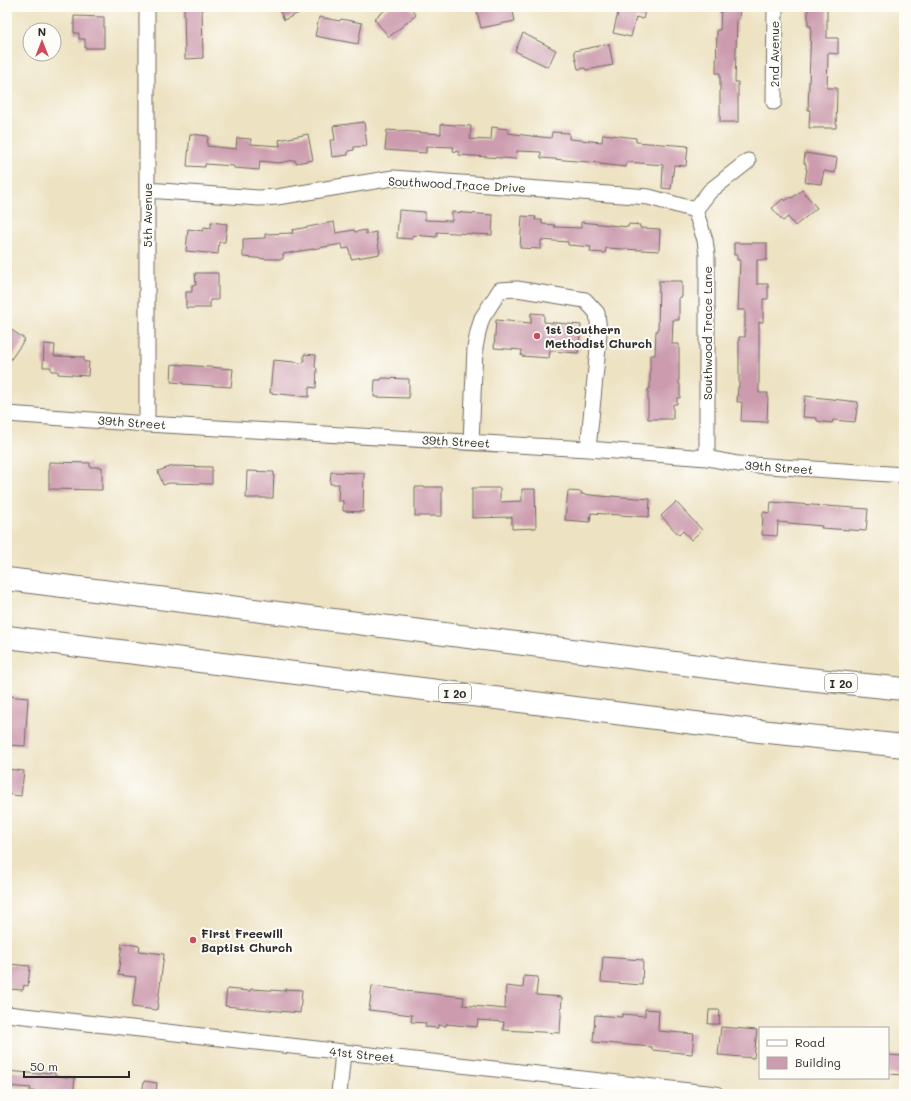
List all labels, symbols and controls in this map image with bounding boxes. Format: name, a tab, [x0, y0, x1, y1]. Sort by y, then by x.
street label: 2nd Avenue	[766, 21, 782, 87]
north arrow	[22, 22, 62, 62]
text: N	[38, 24, 46, 39]
street label: Southwood Trace Drive	[388, 172, 526, 196]
street label: 5th Avenue	[139, 183, 155, 247]
street label: Southwood Trace Lane	[699, 266, 715, 400]
place label: 1st Southern Methodist Church	[545, 321, 652, 351]
marker: 1st Southern Methodist Church	[532, 331, 542, 341]
street label: 39th Street	[97, 412, 167, 432]
street label: 39th Street	[422, 431, 490, 451]
street label: 39th Street	[744, 457, 814, 477]
road number: I 20	[825, 674, 857, 692]
road number: I 20	[439, 684, 471, 702]
place label: First Freewill Baptist Church	[201, 925, 292, 955]
marker: First Freewill Baptist Church	[188, 935, 198, 945]
legend	[759, 1027, 889, 1079]
text: Road	[795, 1034, 825, 1050]
street label: 41st Street	[329, 1043, 395, 1065]
scale bar	[24, 1053, 129, 1079]
text: Building	[795, 1054, 841, 1070]
text: 50 m	[30, 1058, 58, 1074]

